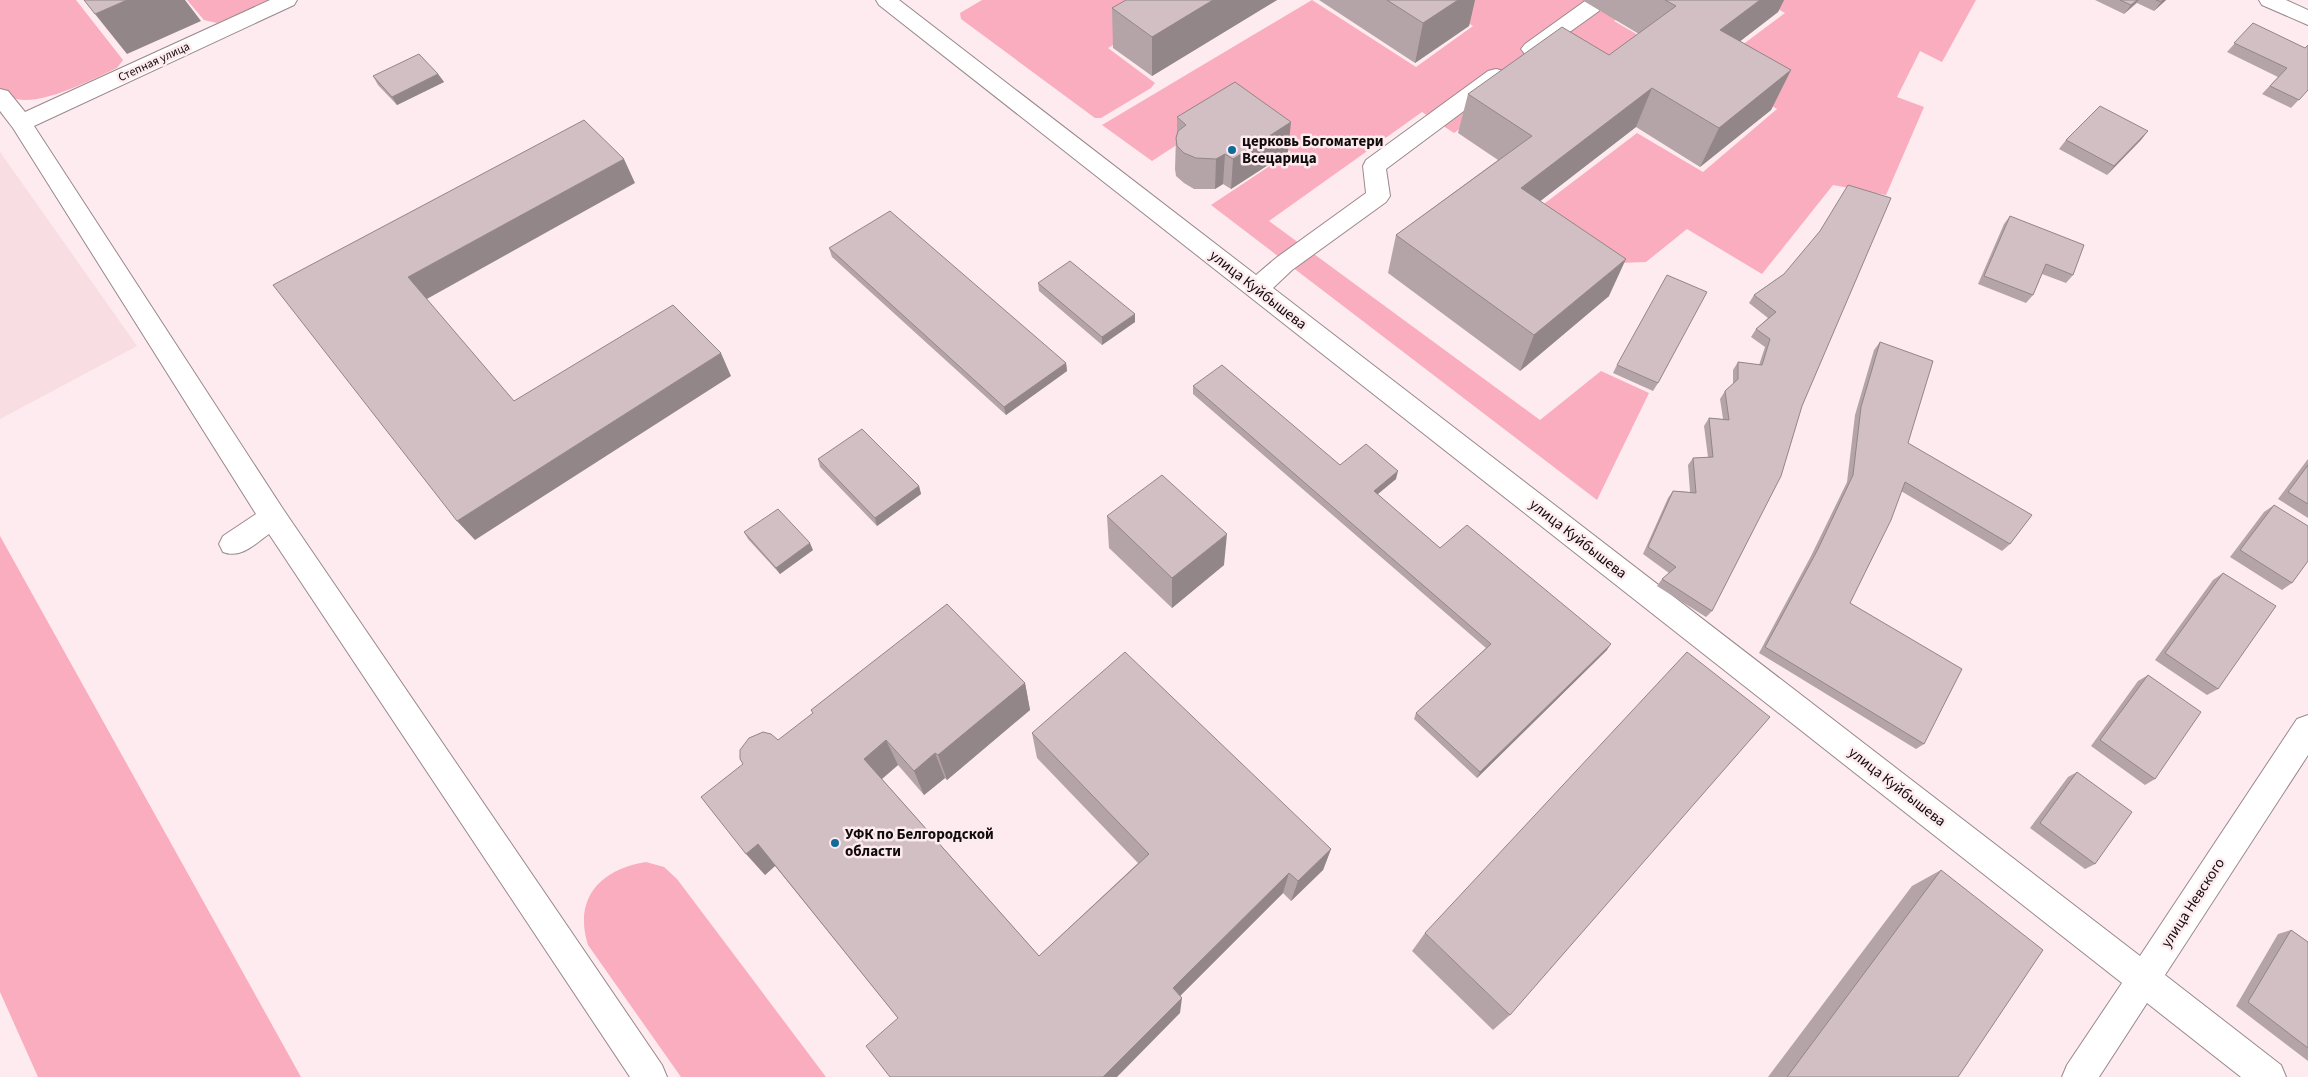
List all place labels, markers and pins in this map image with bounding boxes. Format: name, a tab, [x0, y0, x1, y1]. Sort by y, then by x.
place label: церковь Богоматери Всецарица	[1242, 131, 1384, 169]
marker: церковь Богоматери Всецарица	[1226, 144, 1238, 156]
place label: УФК по Белгородской области	[845, 824, 994, 862]
marker: УФК по Белгородской области	[829, 837, 841, 849]

